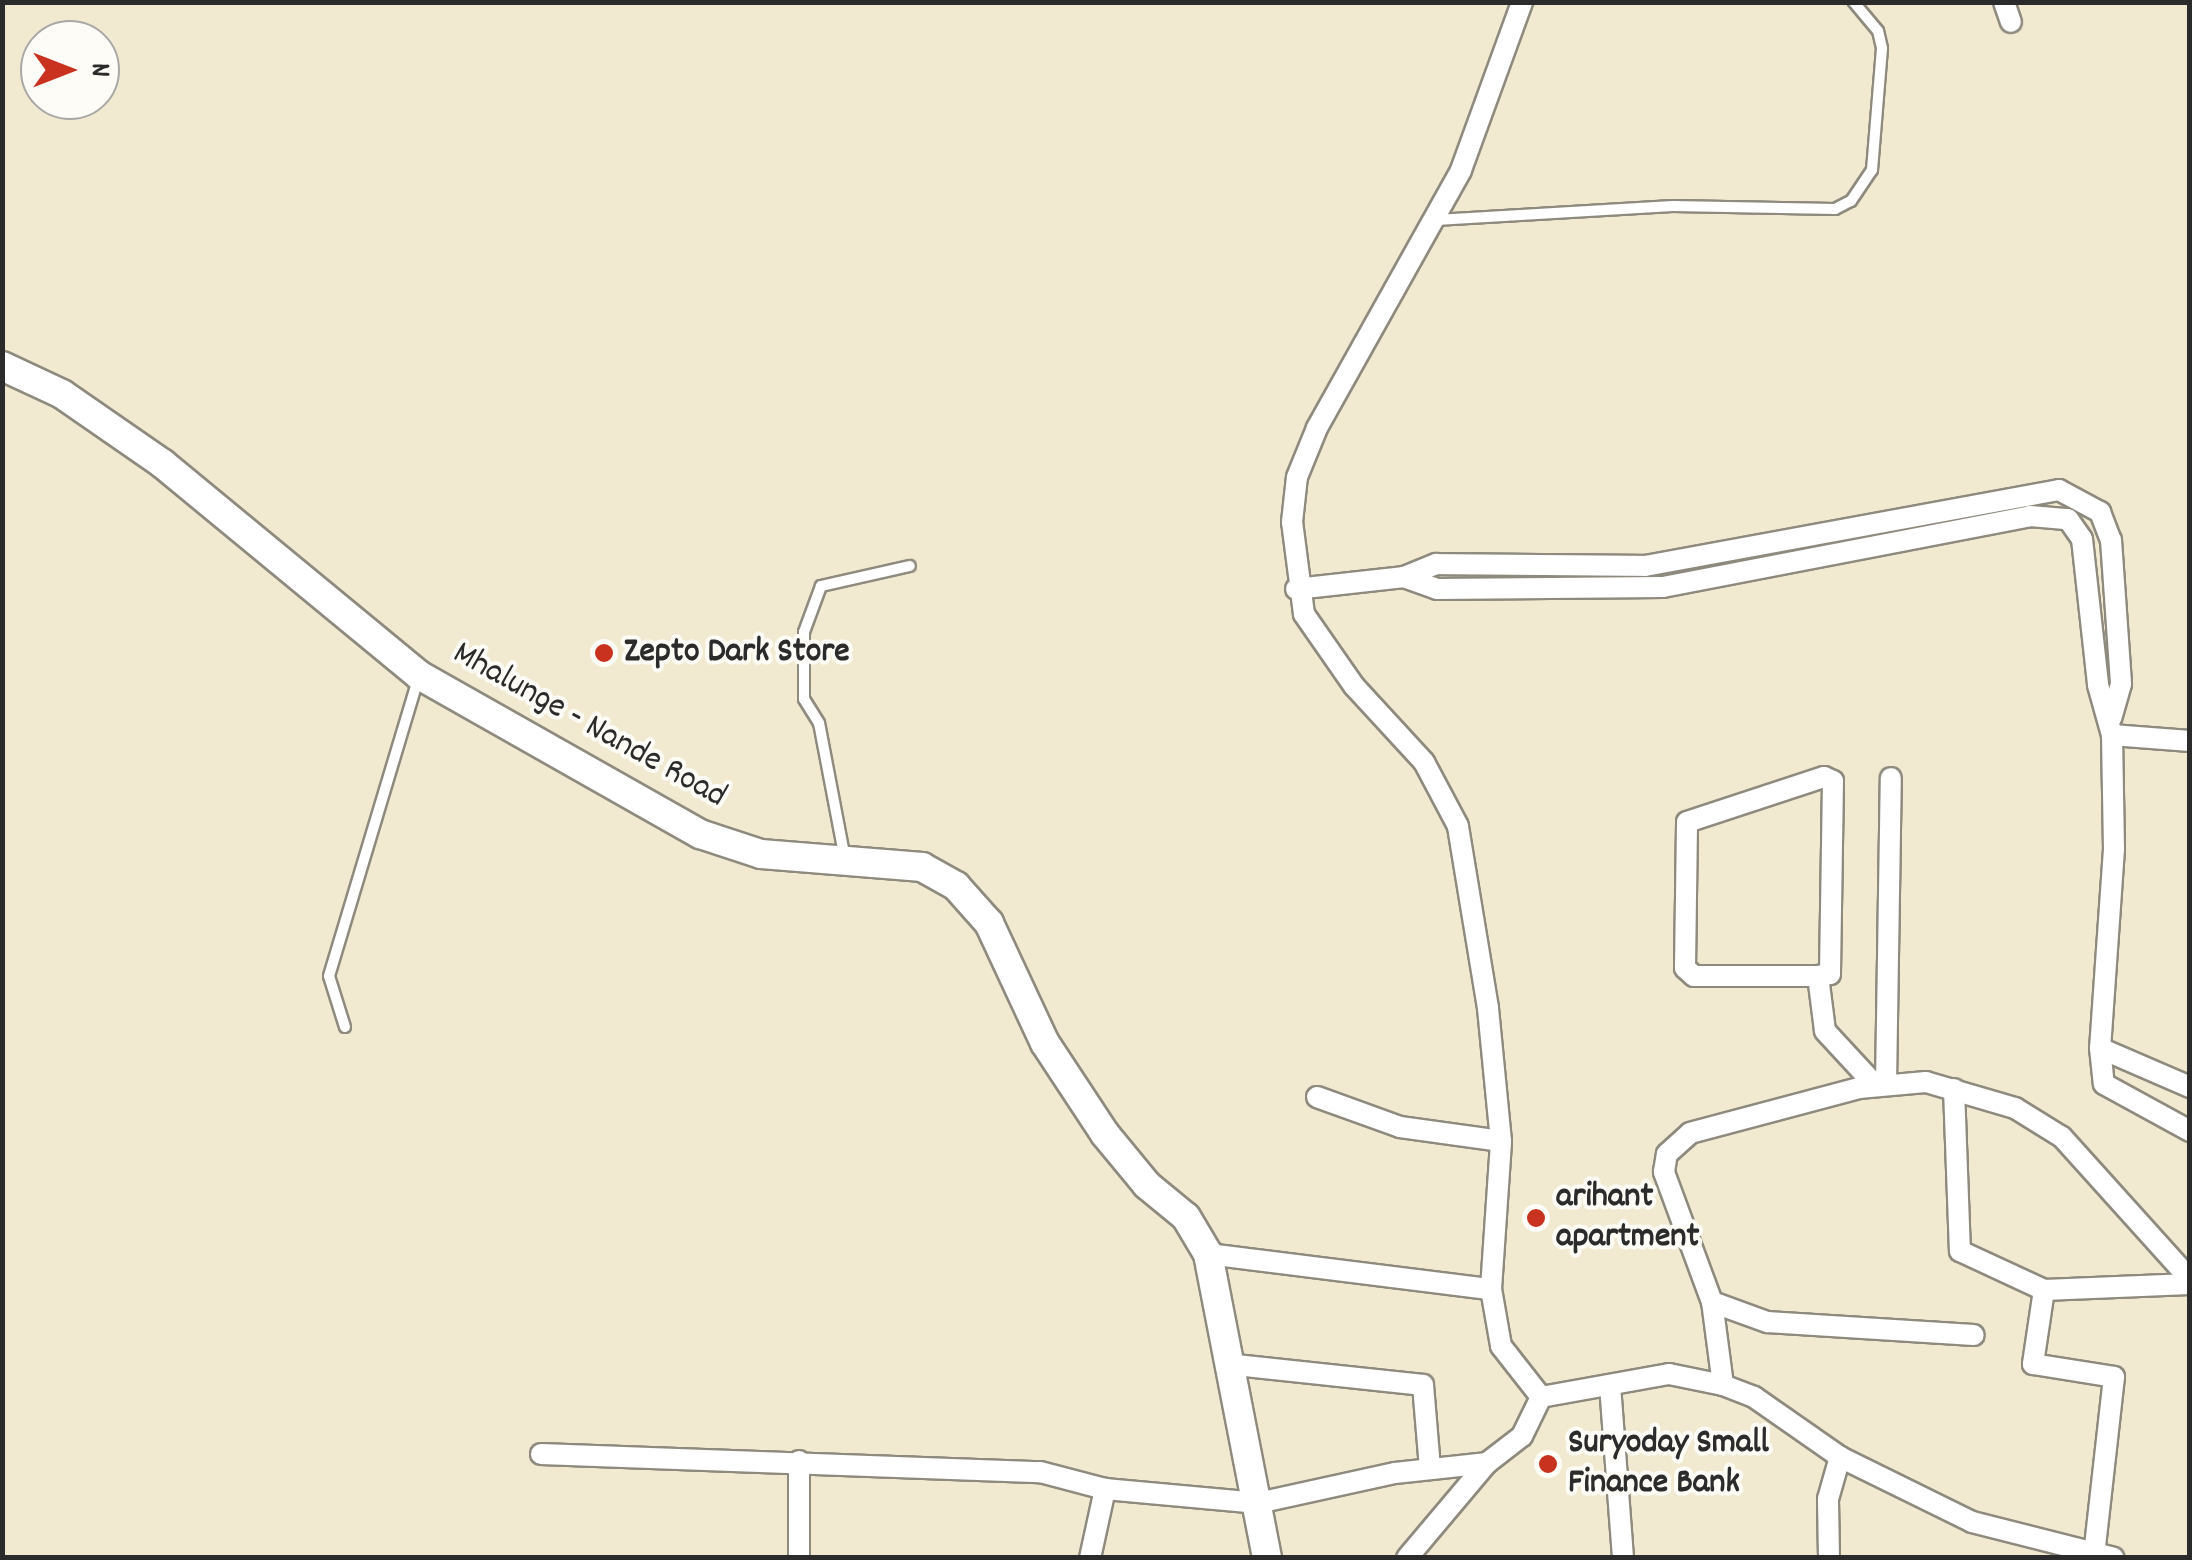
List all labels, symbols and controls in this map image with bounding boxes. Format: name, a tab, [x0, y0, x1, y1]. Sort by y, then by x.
north arrow	[20, 20, 120, 120]
text: N	[78, 63, 118, 77]
place label: Zepto Dark Store	[624, 632, 850, 674]
street label: Mhalunge - Nande Road	[445, 633, 733, 819]
marker: Zepto Dark Store	[593, 642, 615, 664]
place label: arihant apartment	[1556, 1177, 1699, 1259]
marker: arihant apartment	[1525, 1207, 1547, 1229]
place label: Suryoday Small Finance Bank	[1568, 1423, 1769, 1505]
marker: Suryoday Small Finance Bank	[1537, 1453, 1559, 1475]

